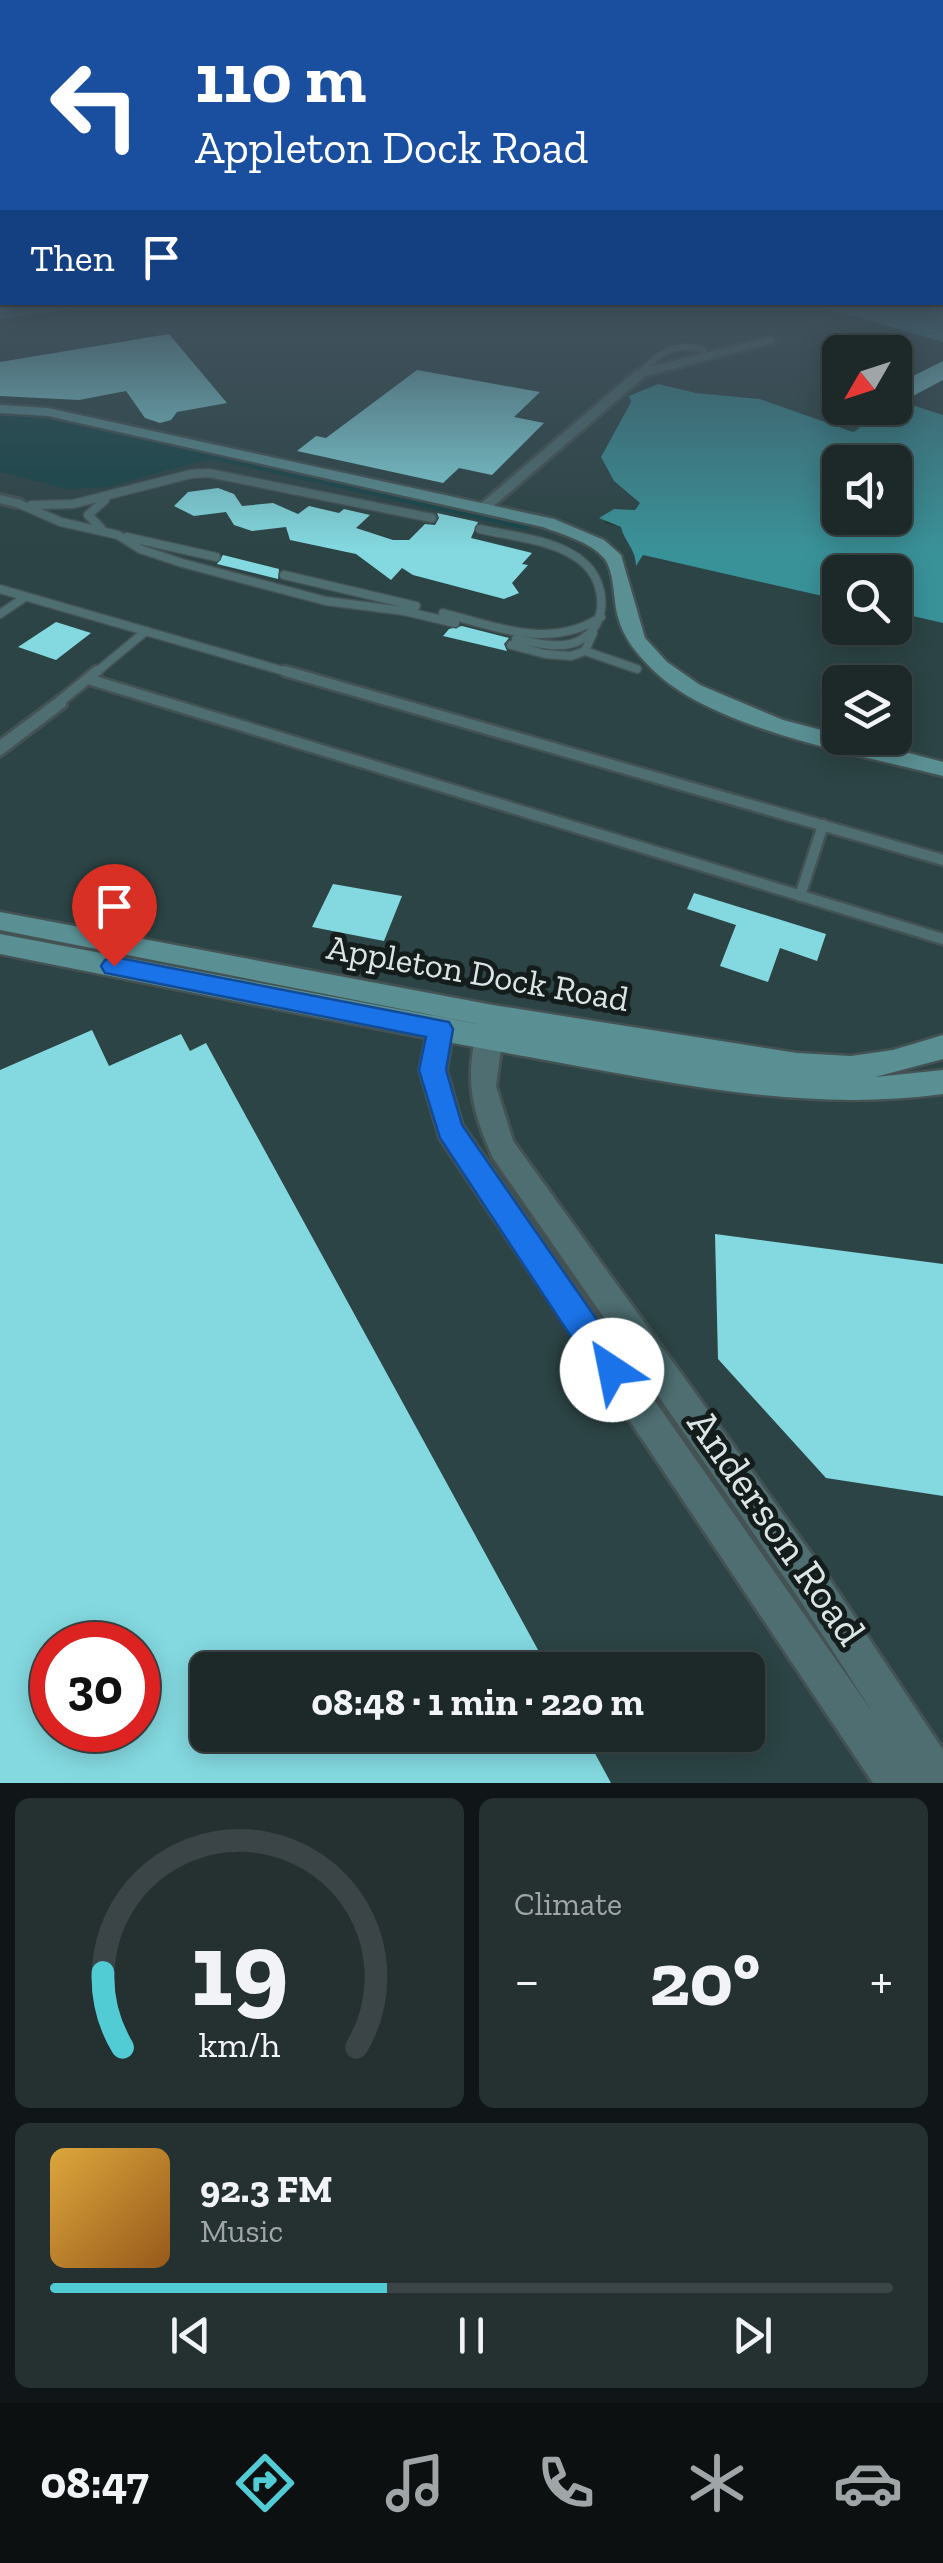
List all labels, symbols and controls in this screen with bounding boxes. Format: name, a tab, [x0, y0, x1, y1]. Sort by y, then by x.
text: 110 m	[195, 36, 366, 120]
icon: left	[30, 40, 160, 170]
text: Appleton Dock Road	[195, 121, 588, 175]
icon: arrive	[134, 230, 189, 285]
text: Then	[30, 235, 114, 281]
north arrow	[822, 335, 912, 425]
map controls	[822, 335, 912, 755]
button: sound	[822, 445, 912, 535]
button: search	[822, 555, 912, 645]
button: layers	[822, 665, 912, 755]
pin	[72, 864, 157, 967]
icon: arrive	[87, 879, 142, 934]
street label: Appleton Dock Road	[324, 926, 632, 1020]
position arrow	[560, 1318, 664, 1422]
street label: Anderson Road	[677, 1400, 877, 1654]
speed limit sign: 30	[30, 1622, 160, 1752]
text: 08:48 · 1 min · 220 m	[311, 1679, 644, 1725]
text: Climate	[514, 1885, 622, 1923]
text: 19	[191, 1907, 288, 2032]
text: 20°	[649, 1934, 760, 2024]
text: −	[514, 1947, 540, 2013]
text: +	[870, 1947, 893, 2013]
text: km/h	[199, 2023, 280, 2066]
text: 92.3 FM	[200, 2166, 333, 2212]
text: Music	[200, 2212, 283, 2250]
icon: previous	[163, 2308, 218, 2363]
icon: pause	[444, 2308, 499, 2363]
icon: next	[725, 2308, 780, 2363]
icon: directions	[230, 2448, 300, 2518]
icon: music	[380, 2448, 450, 2518]
icon: phone	[531, 2448, 601, 2518]
icon: climate	[682, 2448, 752, 2518]
icon: car	[833, 2448, 903, 2518]
text: 08:47	[40, 2456, 149, 2510]

